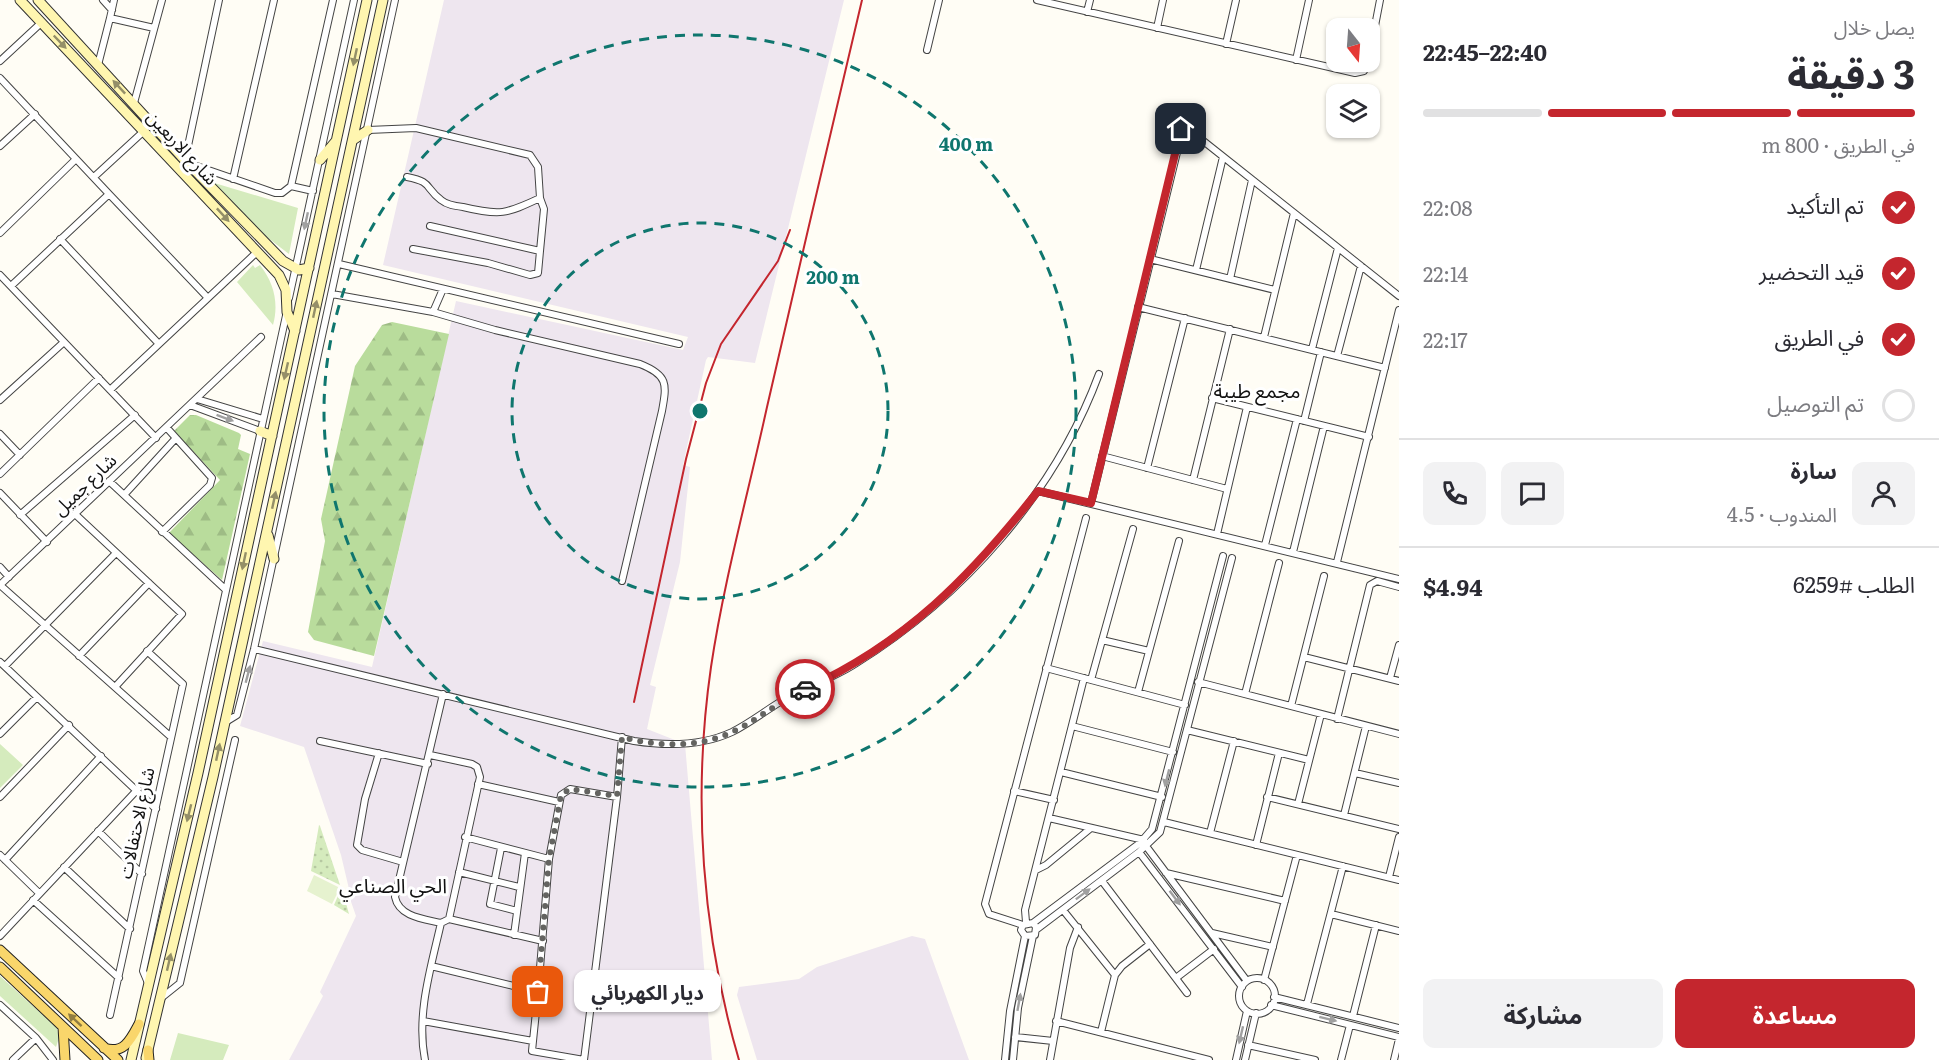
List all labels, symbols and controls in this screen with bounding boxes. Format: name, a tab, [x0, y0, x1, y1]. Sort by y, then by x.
text: يصل خلال	[1834, 11, 1915, 41]
north arrow	[1326, 18, 1380, 72]
map controls	[1326, 18, 1380, 138]
one-way arrow	[53, 35, 67, 50]
text: 22:40–22:45	[1423, 35, 1547, 68]
text: 3 دقيقة	[1787, 43, 1915, 101]
one-way arrow	[350, 48, 359, 67]
one-way arrow	[112, 80, 126, 94]
button: layers	[1326, 84, 1380, 138]
pin	[1155, 103, 1206, 154]
street label: شارع الاربعين	[140, 104, 225, 192]
icon: home	[1164, 112, 1197, 145]
text: في الطريق · 800 m	[1762, 129, 1915, 159]
text: 400 m	[939, 130, 993, 157]
text: تم التأكيد	[1786, 188, 1864, 221]
icon: check	[1882, 191, 1915, 224]
text: 22:08	[1423, 192, 1473, 222]
one-way arrow	[215, 208, 229, 222]
one-way arrow	[301, 212, 310, 231]
text: قيد التحضير	[1759, 254, 1864, 287]
icon: check	[1882, 257, 1915, 290]
text: 22:14	[1423, 258, 1468, 288]
text: 200 m	[806, 263, 860, 290]
one-way arrow	[311, 300, 320, 319]
text: في الطريق	[1775, 320, 1864, 353]
icon: check	[1882, 323, 1915, 356]
text: 22:17	[1423, 324, 1468, 354]
one-way arrow	[281, 362, 290, 381]
district label: مجمع طيبة	[1214, 374, 1301, 406]
text: تم التوصيل	[1767, 386, 1864, 419]
centre of rings	[690, 401, 710, 421]
one-way arrow	[216, 414, 234, 423]
street label: شارع جميل	[46, 447, 123, 523]
text: سارة	[1791, 453, 1837, 486]
button: phone	[1423, 462, 1486, 525]
button: chat	[1501, 462, 1564, 525]
button: person	[1852, 462, 1915, 525]
one-way arrow	[270, 490, 279, 509]
text: المندوب · 4.5	[1727, 498, 1837, 528]
one-way arrow	[239, 552, 249, 571]
text: الطلب #6259	[1793, 567, 1915, 600]
text: $4.94	[1423, 570, 1482, 603]
courier	[775, 659, 835, 719]
one-way arrow	[244, 664, 253, 682]
icon: car	[789, 673, 822, 706]
one-way arrow	[214, 742, 223, 761]
street label: شارع الاحتفالات	[111, 764, 162, 881]
one-way arrow	[1162, 769, 1172, 787]
one-way arrow	[183, 804, 193, 822]
district label: الحي الصناعي	[339, 869, 447, 902]
one-way arrow	[1076, 889, 1091, 901]
one-way arrow	[1168, 891, 1180, 906]
one-way arrow	[165, 953, 174, 972]
pin	[512, 966, 563, 1017]
callout: ديار الكهربائي	[574, 971, 721, 1013]
icon: bag	[521, 975, 554, 1008]
text: ديار الكهربائي	[591, 976, 704, 1006]
button: مشاركة	[1423, 979, 1663, 1048]
button: مساعدة	[1675, 979, 1915, 1048]
one-way arrow	[1015, 992, 1024, 1011]
one-way arrow	[68, 1014, 82, 1028]
one-way arrow	[1319, 1015, 1337, 1025]
one-way arrow	[1236, 1026, 1246, 1045]

